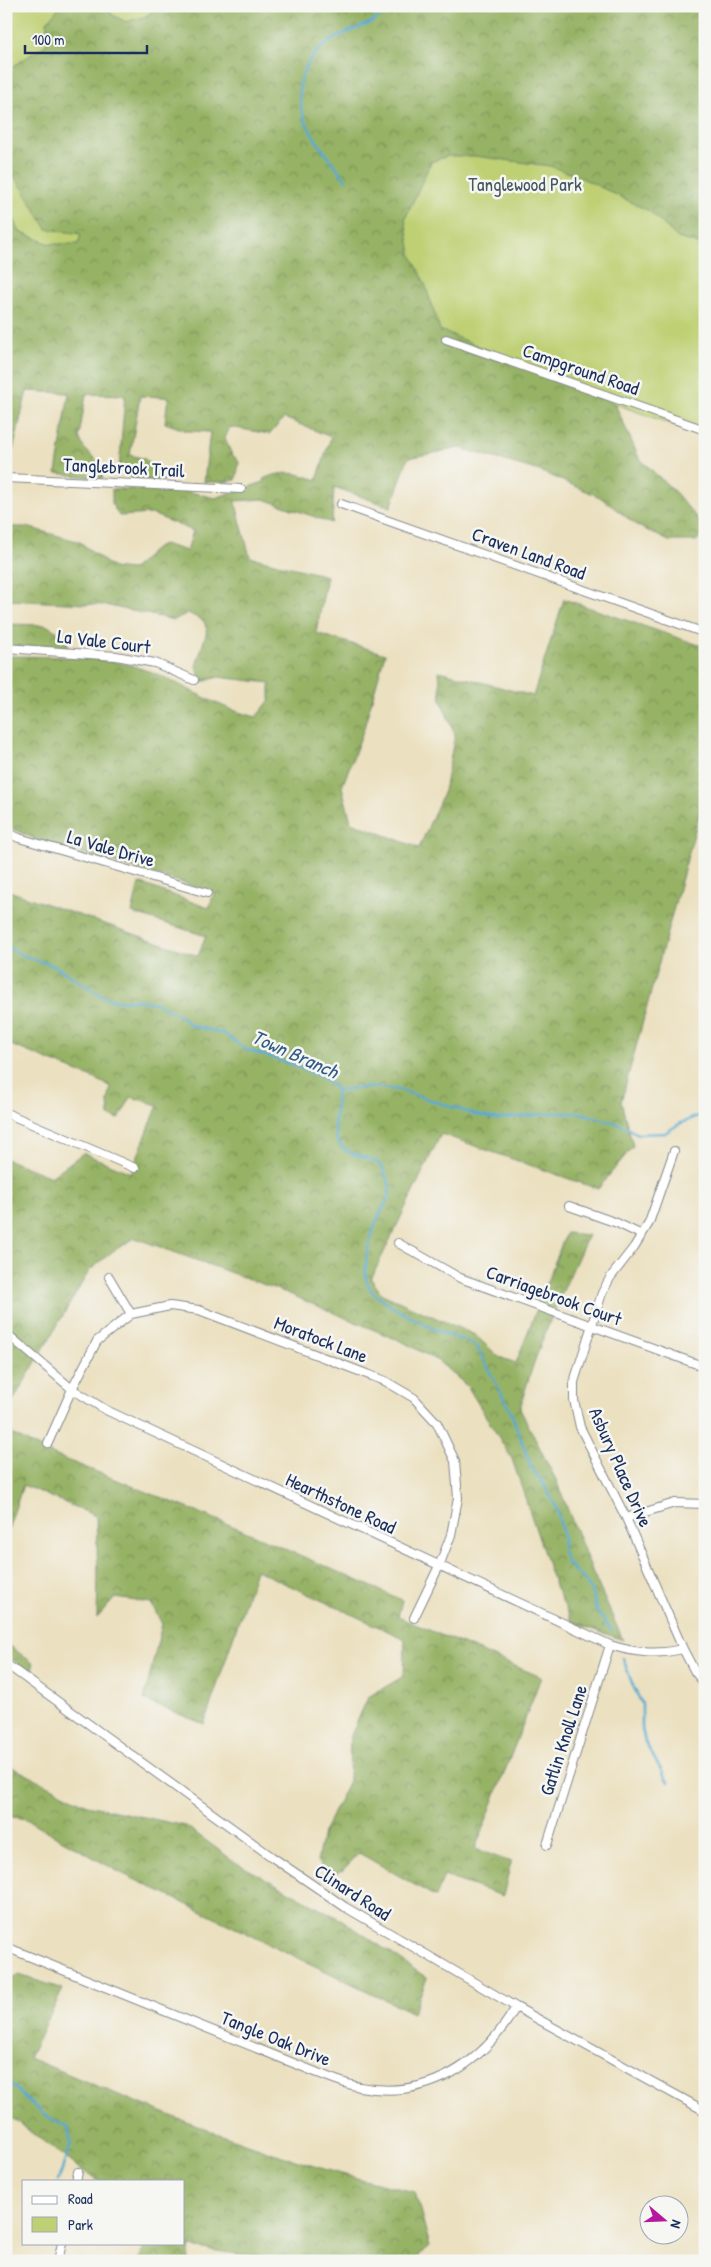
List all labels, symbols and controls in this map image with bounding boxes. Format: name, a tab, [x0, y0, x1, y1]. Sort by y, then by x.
scale bar	[25, 22, 148, 54]
text: 100 m	[32, 29, 65, 50]
park label: Tanglewood Park	[468, 171, 582, 197]
street label: Campground Road	[519, 337, 643, 401]
street label: Tanglebrook Trail	[63, 451, 186, 483]
street label: Craven Land Road	[468, 520, 590, 586]
street label: La Vale Court	[56, 622, 152, 660]
street label: La Vale Drive	[64, 823, 158, 873]
water label: Town Branch	[248, 1023, 344, 1085]
street label: Carriagebrook Court	[483, 1258, 626, 1332]
street label: Moratock Lane	[270, 1309, 372, 1369]
street label: Asbury Place Drive	[583, 1403, 659, 1531]
street label: Hearthstone Road	[282, 1466, 401, 1540]
street label: Gatlin Knoll Lane	[533, 1681, 593, 1799]
street label: Clinard Road	[310, 1858, 397, 1927]
street label: Tangle Oak Drive	[217, 2004, 335, 2072]
legend	[22, 2180, 185, 2244]
text: Road	[68, 2188, 93, 2209]
north arrow	[638, 2194, 688, 2244]
text: Park	[68, 2214, 93, 2235]
text: N	[666, 2218, 687, 2232]

